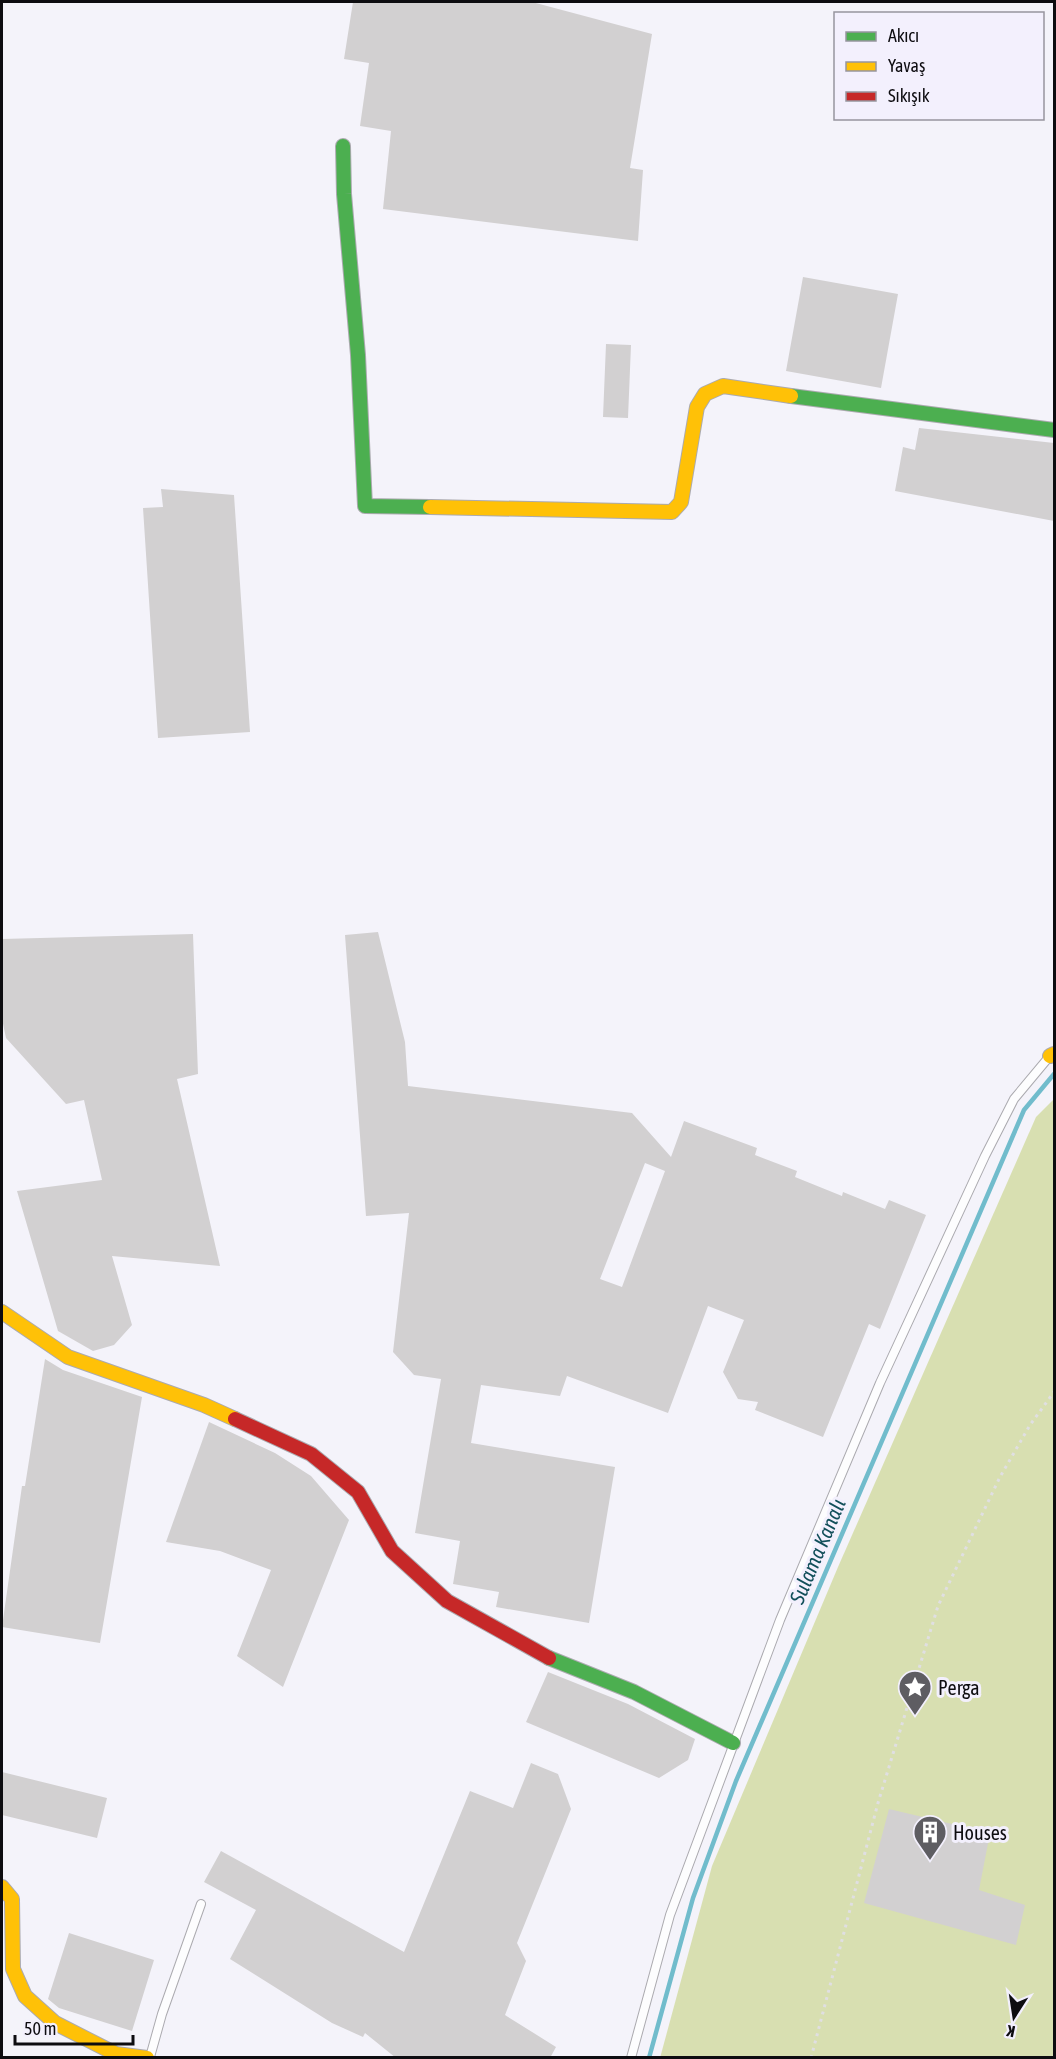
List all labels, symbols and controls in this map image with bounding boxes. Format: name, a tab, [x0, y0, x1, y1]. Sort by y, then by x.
legend	[834, 12, 1044, 120]
text: Akıcı	[888, 25, 919, 46]
text: Yavaş	[888, 55, 925, 76]
text: Sıkışık	[888, 85, 930, 106]
water label: Sulama Kanalı	[784, 1495, 850, 1608]
place icon: Perga	[897, 1669, 933, 1716]
place label: Perga	[938, 1676, 979, 1699]
building icon: Houses	[912, 1814, 948, 1861]
place label: Houses	[953, 1821, 1007, 1844]
north arrow	[984, 1987, 1044, 2047]
scale bar	[15, 2008, 134, 2046]
text: 50 m	[24, 2018, 56, 2039]
text: K	[1005, 2022, 1017, 2041]

